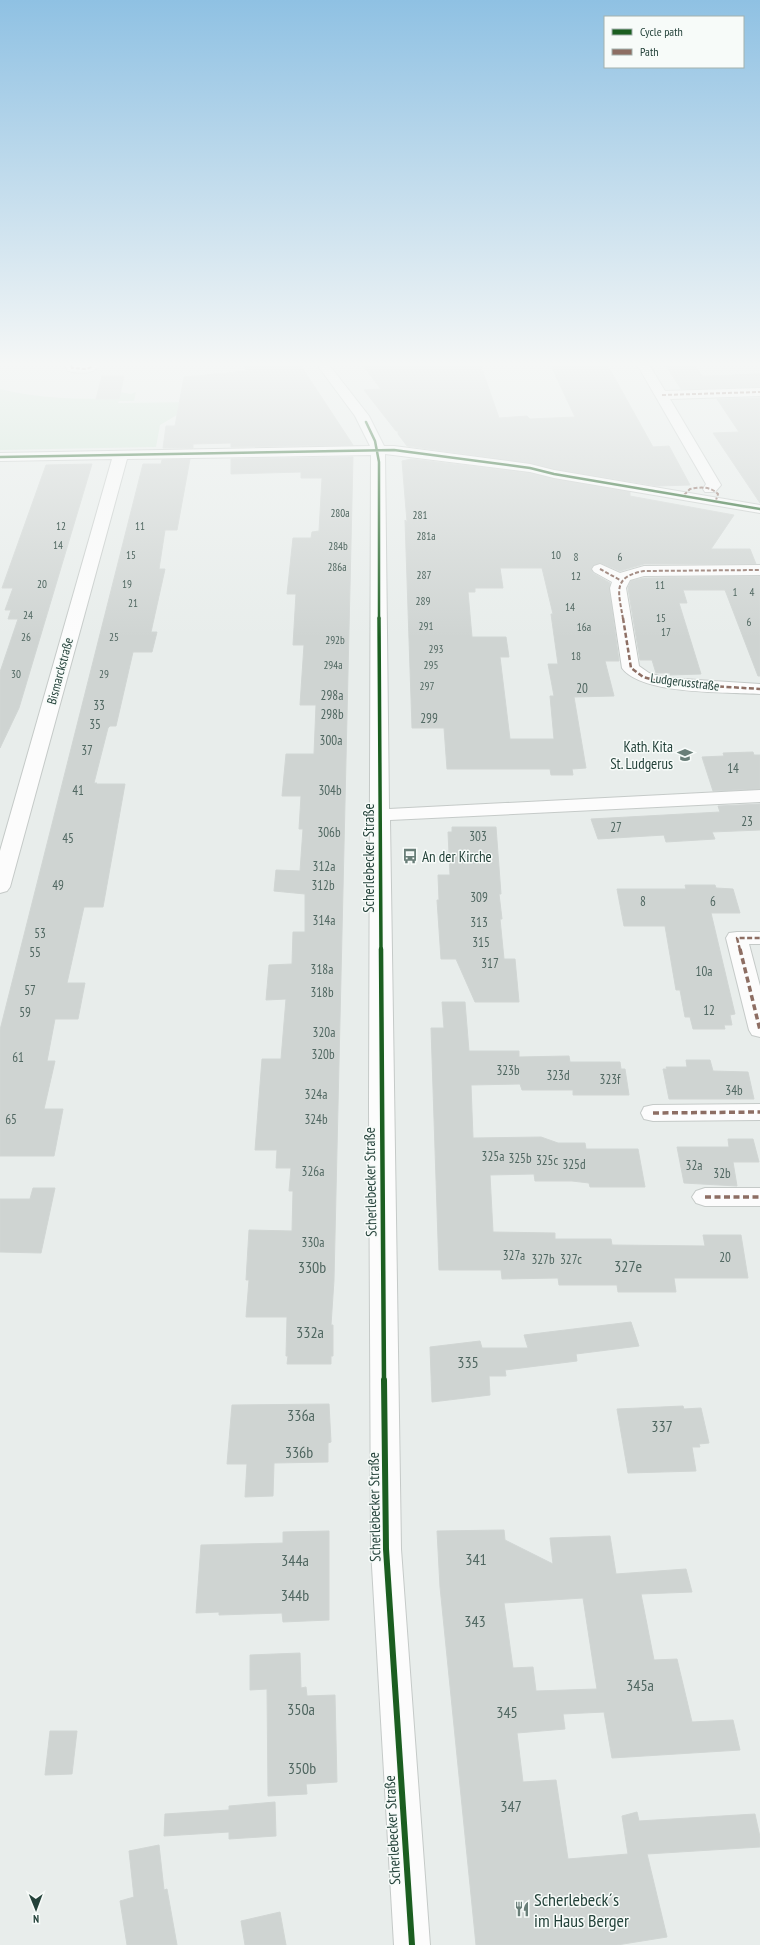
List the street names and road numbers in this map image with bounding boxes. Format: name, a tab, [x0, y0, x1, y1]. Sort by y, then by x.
street label: Bismarckstraße	[43, 636, 77, 706]
street label: Ludgerusstraße	[649, 669, 721, 695]
street label: Scherlebecker Straße	[359, 803, 378, 913]
street label: Scherlebecker Straße	[360, 1127, 380, 1237]
street label: Scherlebecker Straße	[364, 1452, 384, 1562]
street label: Scherlebecker Straße	[380, 1775, 404, 1885]

